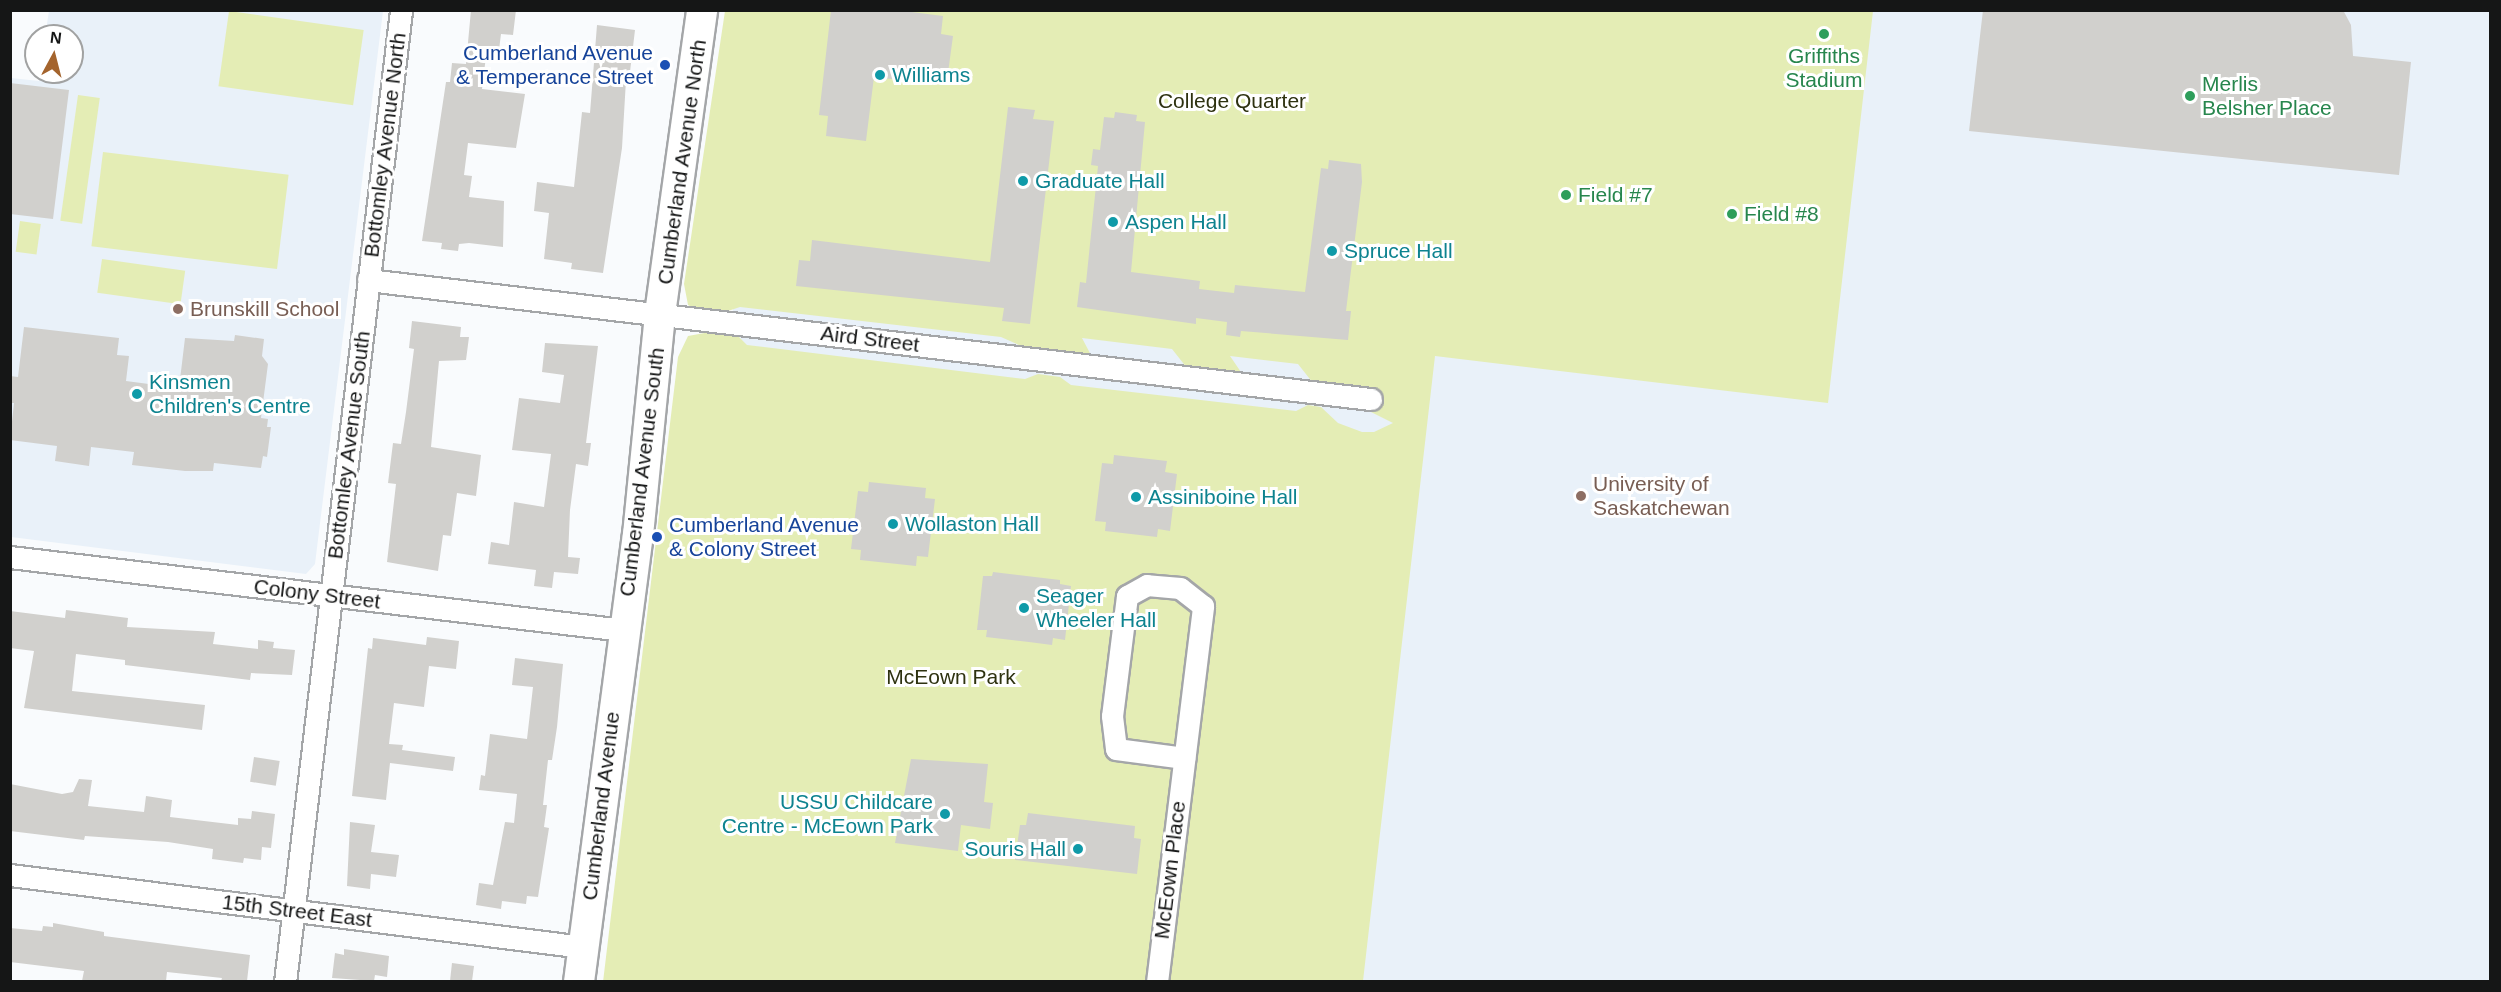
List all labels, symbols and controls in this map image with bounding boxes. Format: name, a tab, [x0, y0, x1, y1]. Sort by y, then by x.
north arrow	[24, 24, 84, 84]
marker: Griffiths Stadium	[1817, 27, 1831, 41]
text: N	[49, 28, 63, 47]
street label: Bottomley Avenue North	[359, 31, 411, 259]
street label: Cumberland Avenue North	[652, 37, 712, 287]
place label: Cumberland Avenue & Temperance Street	[456, 40, 653, 90]
place label: Griffiths Stadium	[1785, 43, 1863, 93]
marker: Cumberland Avenue & Temperance Street	[658, 58, 672, 72]
place label: Williams	[892, 62, 970, 88]
marker: Williams	[873, 68, 887, 82]
place label: Merlis Belsher Place	[2202, 71, 2332, 121]
park label: College Quarter	[1158, 88, 1306, 114]
marker: Merlis Belsher Place	[2183, 89, 2197, 103]
place label: Graduate Hall	[1035, 168, 1165, 194]
marker: Graduate Hall	[1016, 174, 1030, 188]
place label: Field #7	[1578, 182, 1653, 208]
marker: Field #7	[1559, 188, 1573, 202]
place label: Field #8	[1744, 201, 1819, 227]
marker: Field #8	[1725, 207, 1739, 221]
place label: Aspen Hall	[1125, 209, 1227, 235]
marker: Aspen Hall	[1106, 215, 1120, 229]
place label: Spruce Hall	[1344, 238, 1453, 264]
marker: Spruce Hall	[1325, 244, 1339, 258]
place label: Brunskill School	[190, 296, 339, 322]
marker: Brunskill School	[171, 302, 185, 316]
street label: Aird Street	[819, 320, 921, 358]
street label: Bottomley Avenue South	[322, 329, 376, 561]
street label: Cumberland Avenue South	[614, 346, 670, 598]
place label: Kinsmen Children's Centre	[149, 369, 311, 419]
marker: Kinsmen Children's Centre	[130, 387, 144, 401]
place label: University of Saskatchewan	[1593, 471, 1730, 521]
place label: Assiniboine Hall	[1148, 484, 1297, 510]
marker: University of Saskatchewan	[1574, 489, 1588, 503]
marker: Assiniboine Hall	[1129, 490, 1143, 504]
place label: Wollaston Hall	[905, 511, 1039, 537]
place label: Cumberland Avenue & Colony Street	[669, 512, 860, 562]
marker: Wollaston Hall	[886, 517, 900, 531]
marker: Cumberland Avenue & Colony Street	[650, 530, 664, 544]
street label: Colony Street	[252, 574, 382, 614]
place label: Seager Wheeler Hall	[1036, 583, 1156, 633]
marker: Seager Wheeler Hall	[1017, 601, 1031, 615]
park label: McEown Park	[886, 664, 1016, 690]
street label: Cumberland Avenue	[577, 710, 625, 902]
place label: USSU Childcare Centre - McEown Park	[722, 789, 933, 839]
street label: McEown Place	[1149, 800, 1191, 940]
marker: USSU Childcare Centre - McEown Park	[938, 807, 952, 821]
place label: Souris Hall	[964, 836, 1066, 862]
marker: Souris Hall	[1071, 842, 1085, 856]
street label: 15th Street East	[221, 889, 373, 933]

